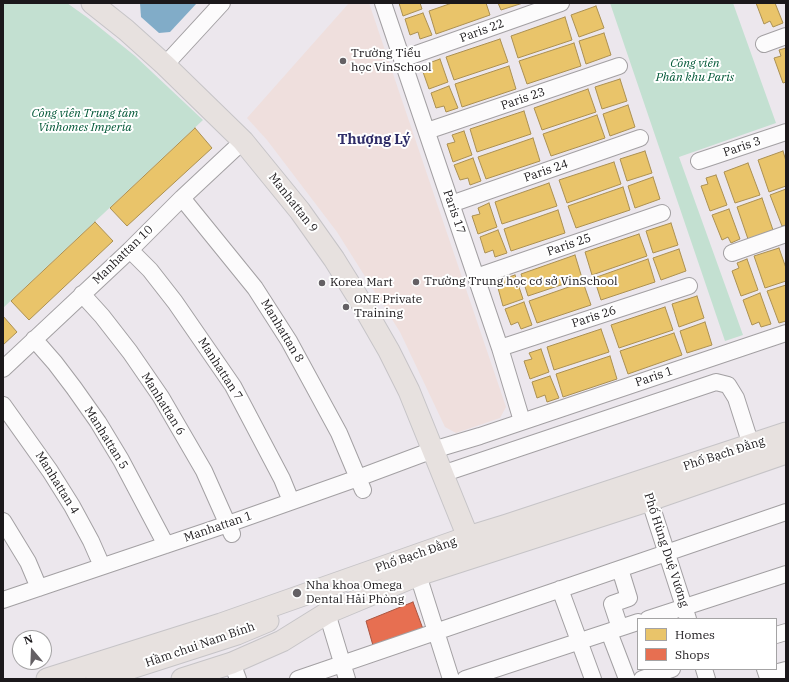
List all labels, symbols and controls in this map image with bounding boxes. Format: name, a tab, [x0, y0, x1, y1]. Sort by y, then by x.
street label: Paris 22	[458, 16, 506, 46]
place label: Trường Tiểu học VinSchool	[351, 47, 432, 75]
marker: Trường Tiểu học VinSchool	[338, 56, 348, 66]
park label: Công viên Phân khu Paris	[656, 57, 734, 85]
street label: Paris 23	[499, 85, 547, 113]
park label: Công viên Trung tâm Vinhomes Imperia	[32, 107, 138, 135]
district label: Thượng Lý	[337, 132, 411, 148]
street label: Paris 3	[721, 134, 763, 160]
street label: Paris 24	[522, 157, 570, 185]
street label: Manhattan 9	[265, 171, 321, 235]
street label: Paris 17	[440, 188, 468, 236]
street label: Manhattan 10	[90, 223, 156, 287]
street label: Paris 25	[545, 231, 593, 259]
place label: Trường Trung học cơ sở VinSchool	[424, 275, 618, 289]
place label: Korea Mart	[330, 276, 393, 290]
marker: Trường Trung học cơ sở VinSchool	[411, 277, 421, 287]
marker: Korea Mart	[317, 278, 327, 288]
place label: ONE Private Training	[354, 293, 422, 321]
street label: Manhattan 8	[258, 297, 306, 365]
marker: ONE Private Training	[341, 302, 351, 312]
street label: Paris 26	[570, 303, 618, 331]
street label: Manhattan 7	[195, 335, 245, 403]
street label: Paris 1	[633, 364, 675, 390]
street label: Manhattan 6	[138, 370, 188, 438]
street label: Manhattan 5	[81, 404, 131, 472]
street label: Phố Bạch Đằng	[681, 434, 767, 474]
street label: Manhattan 4	[32, 449, 82, 517]
street label: Phố Hùng Duệ Vương	[641, 491, 691, 609]
street label: Manhattan 1	[182, 509, 254, 545]
street label: Phố Bạch Đằng	[374, 534, 458, 576]
place label: Nha khoa Omega Dental Hải Phòng	[306, 579, 404, 607]
marker: Nha khoa Omega Dental Hải Phòng	[291, 587, 303, 599]
legend	[637, 618, 777, 670]
street label: Hầm chui Nam Bính	[143, 619, 257, 671]
text: Homes	[675, 627, 715, 642]
north arrow	[12, 630, 52, 670]
text: N	[22, 632, 35, 648]
text: Shops	[675, 647, 710, 662]

